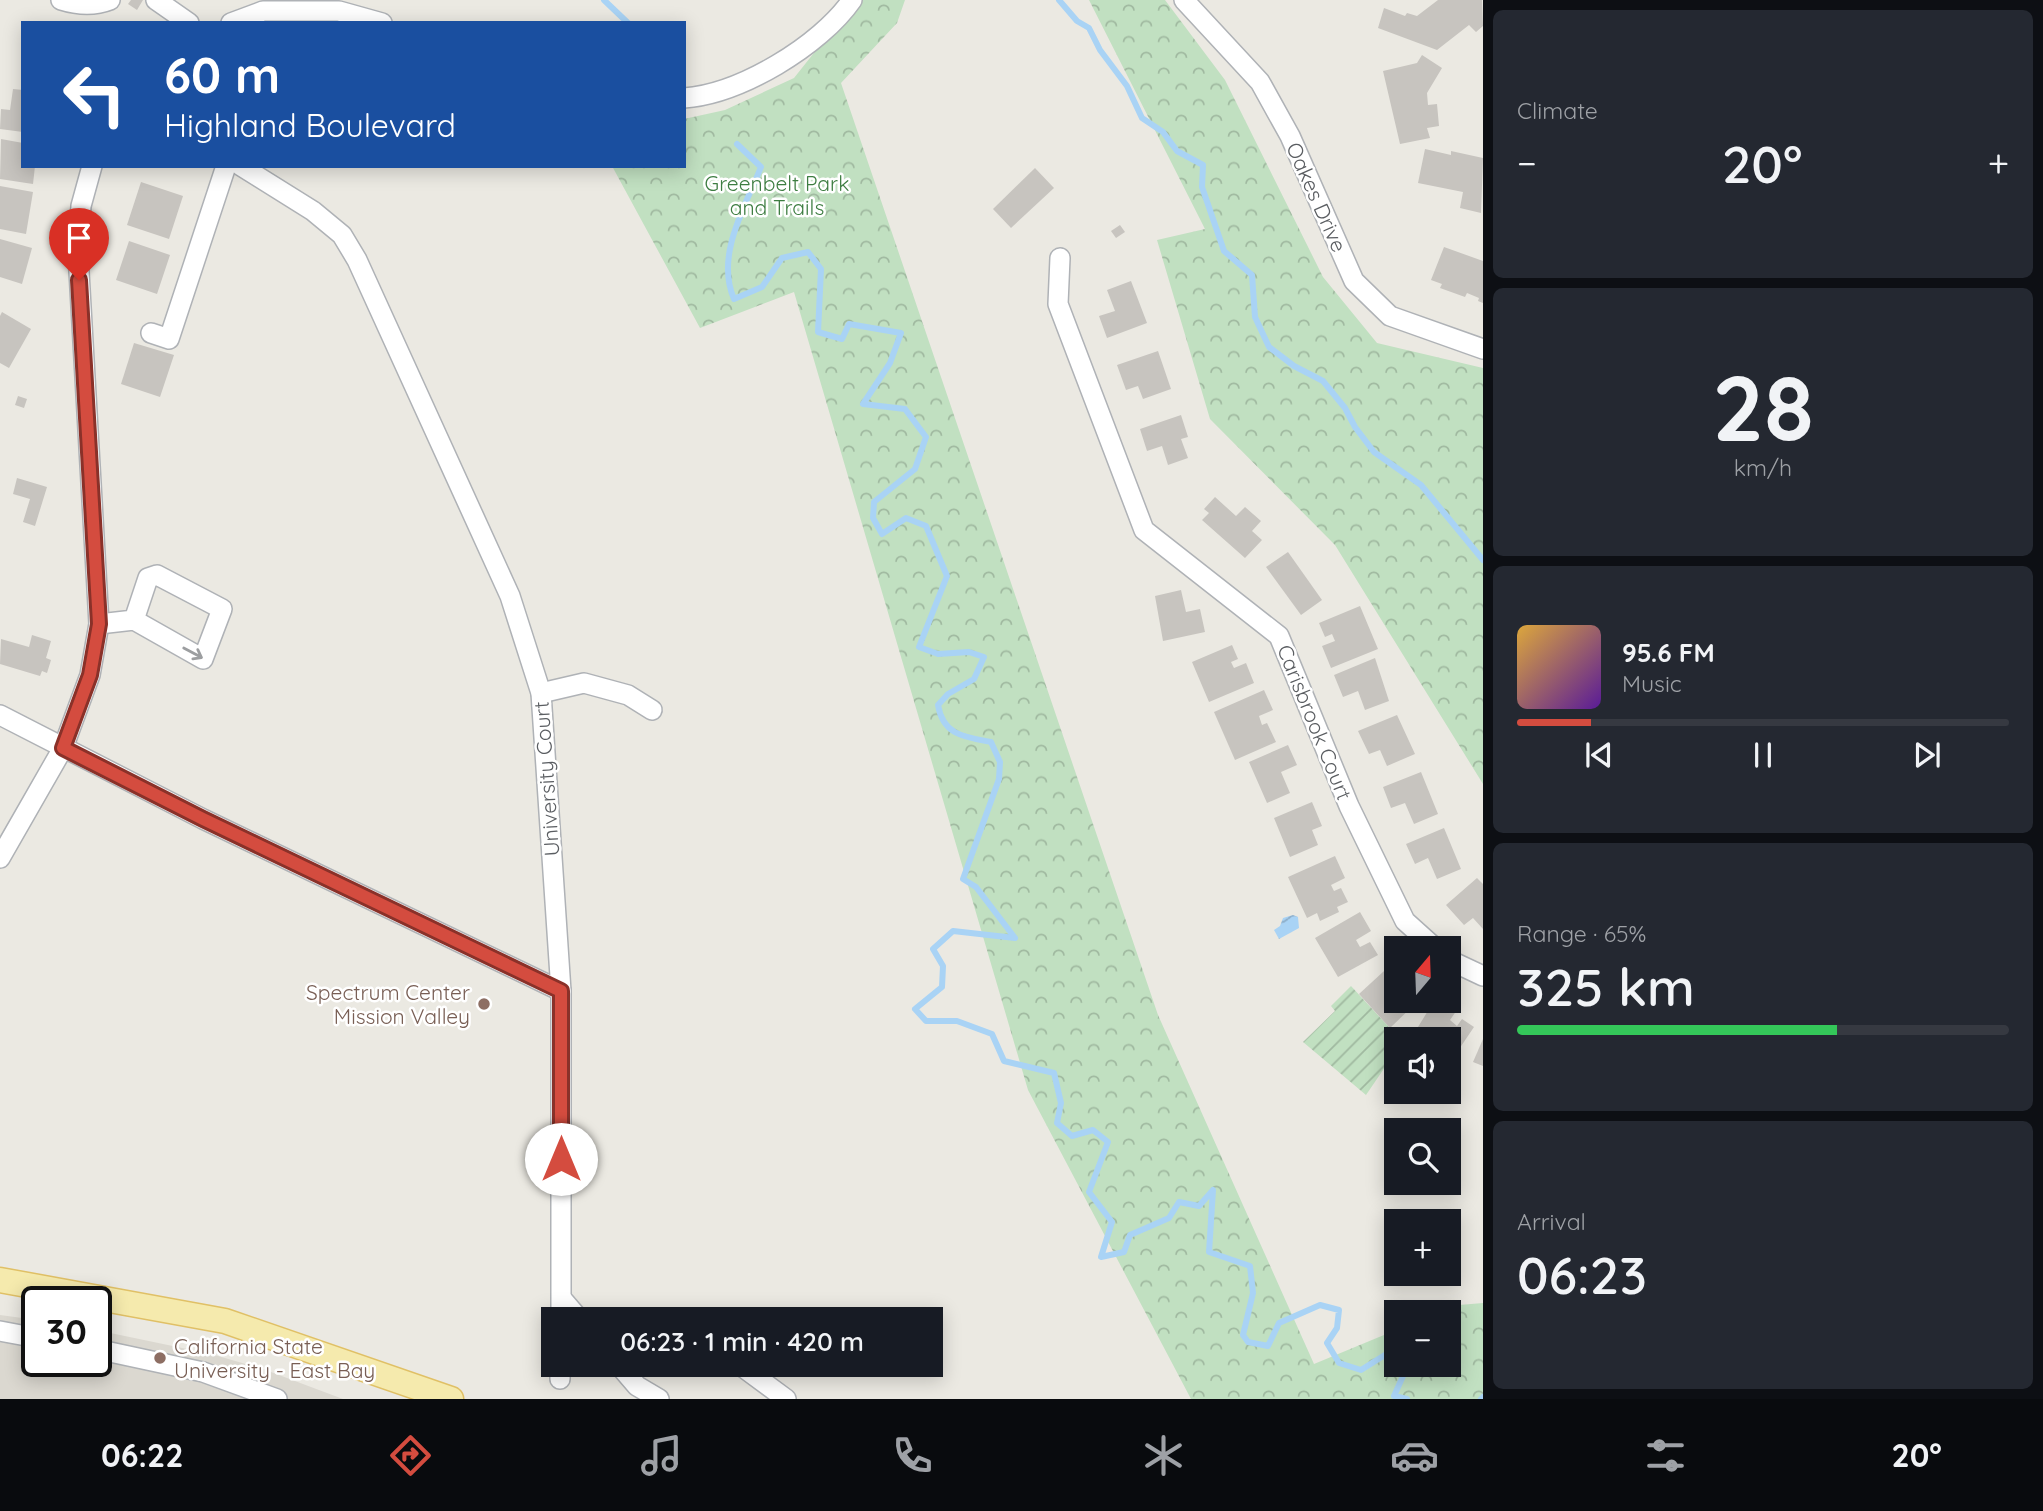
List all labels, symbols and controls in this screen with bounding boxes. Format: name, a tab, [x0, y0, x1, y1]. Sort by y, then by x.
text: 60 m	[164, 44, 280, 105]
icon: left	[49, 49, 140, 140]
text: Climate	[1517, 96, 1598, 125]
text: Highland Boulevard	[164, 105, 456, 145]
text: 20°	[1722, 131, 1802, 196]
street label: Oakes Drive	[1281, 138, 1353, 256]
text: −	[1517, 139, 1537, 187]
text: +	[1988, 139, 2009, 187]
park label: Greenbelt Park and Trails	[705, 170, 849, 220]
pin	[49, 208, 109, 280]
icon: arrive	[60, 219, 98, 257]
text: 28	[1712, 350, 1814, 464]
text: km/h	[1734, 453, 1792, 482]
text: 95.6 FM	[1622, 636, 1715, 669]
street label: Carisbrook Court	[1272, 641, 1358, 803]
one-way arrow	[182, 646, 202, 660]
text: Music	[1622, 669, 1682, 698]
street label: University Court	[528, 701, 564, 857]
icon: previous	[1580, 736, 1618, 774]
icon: pause	[1744, 736, 1782, 774]
icon: next	[1908, 736, 1946, 774]
text: Range · 65%	[1517, 919, 1646, 948]
north arrow	[1384, 936, 1461, 1013]
map controls	[1384, 936, 1461, 1377]
text: 325 km	[1517, 954, 1695, 1019]
place label: Spectrum Center Mission Valley	[306, 979, 470, 1029]
marker: Spectrum Center Mission Valley	[476, 996, 492, 1012]
button: sound	[1384, 1027, 1461, 1104]
button: search	[1384, 1118, 1461, 1195]
position arrow	[524, 1122, 598, 1196]
text: Arrival	[1517, 1207, 1586, 1236]
button: +	[1384, 1209, 1461, 1286]
text: 06:23	[1517, 1242, 1647, 1307]
speed limit sign: 30	[21, 1286, 112, 1377]
button: −	[1384, 1300, 1461, 1377]
text: 06:23 · 1 min · 420 m	[620, 1325, 864, 1358]
place label: California State University - East Bay	[174, 1333, 375, 1383]
marker: California State University - East Bay	[152, 1350, 168, 1366]
icon: directions	[386, 1431, 435, 1480]
icon: music	[637, 1431, 686, 1480]
icon: phone	[888, 1431, 937, 1480]
icon: climate	[1139, 1431, 1188, 1480]
icon: car	[1390, 1431, 1439, 1480]
icon: filters	[1641, 1431, 1690, 1480]
text: 06:22	[101, 1435, 184, 1475]
text: 20°	[1892, 1435, 1942, 1475]

